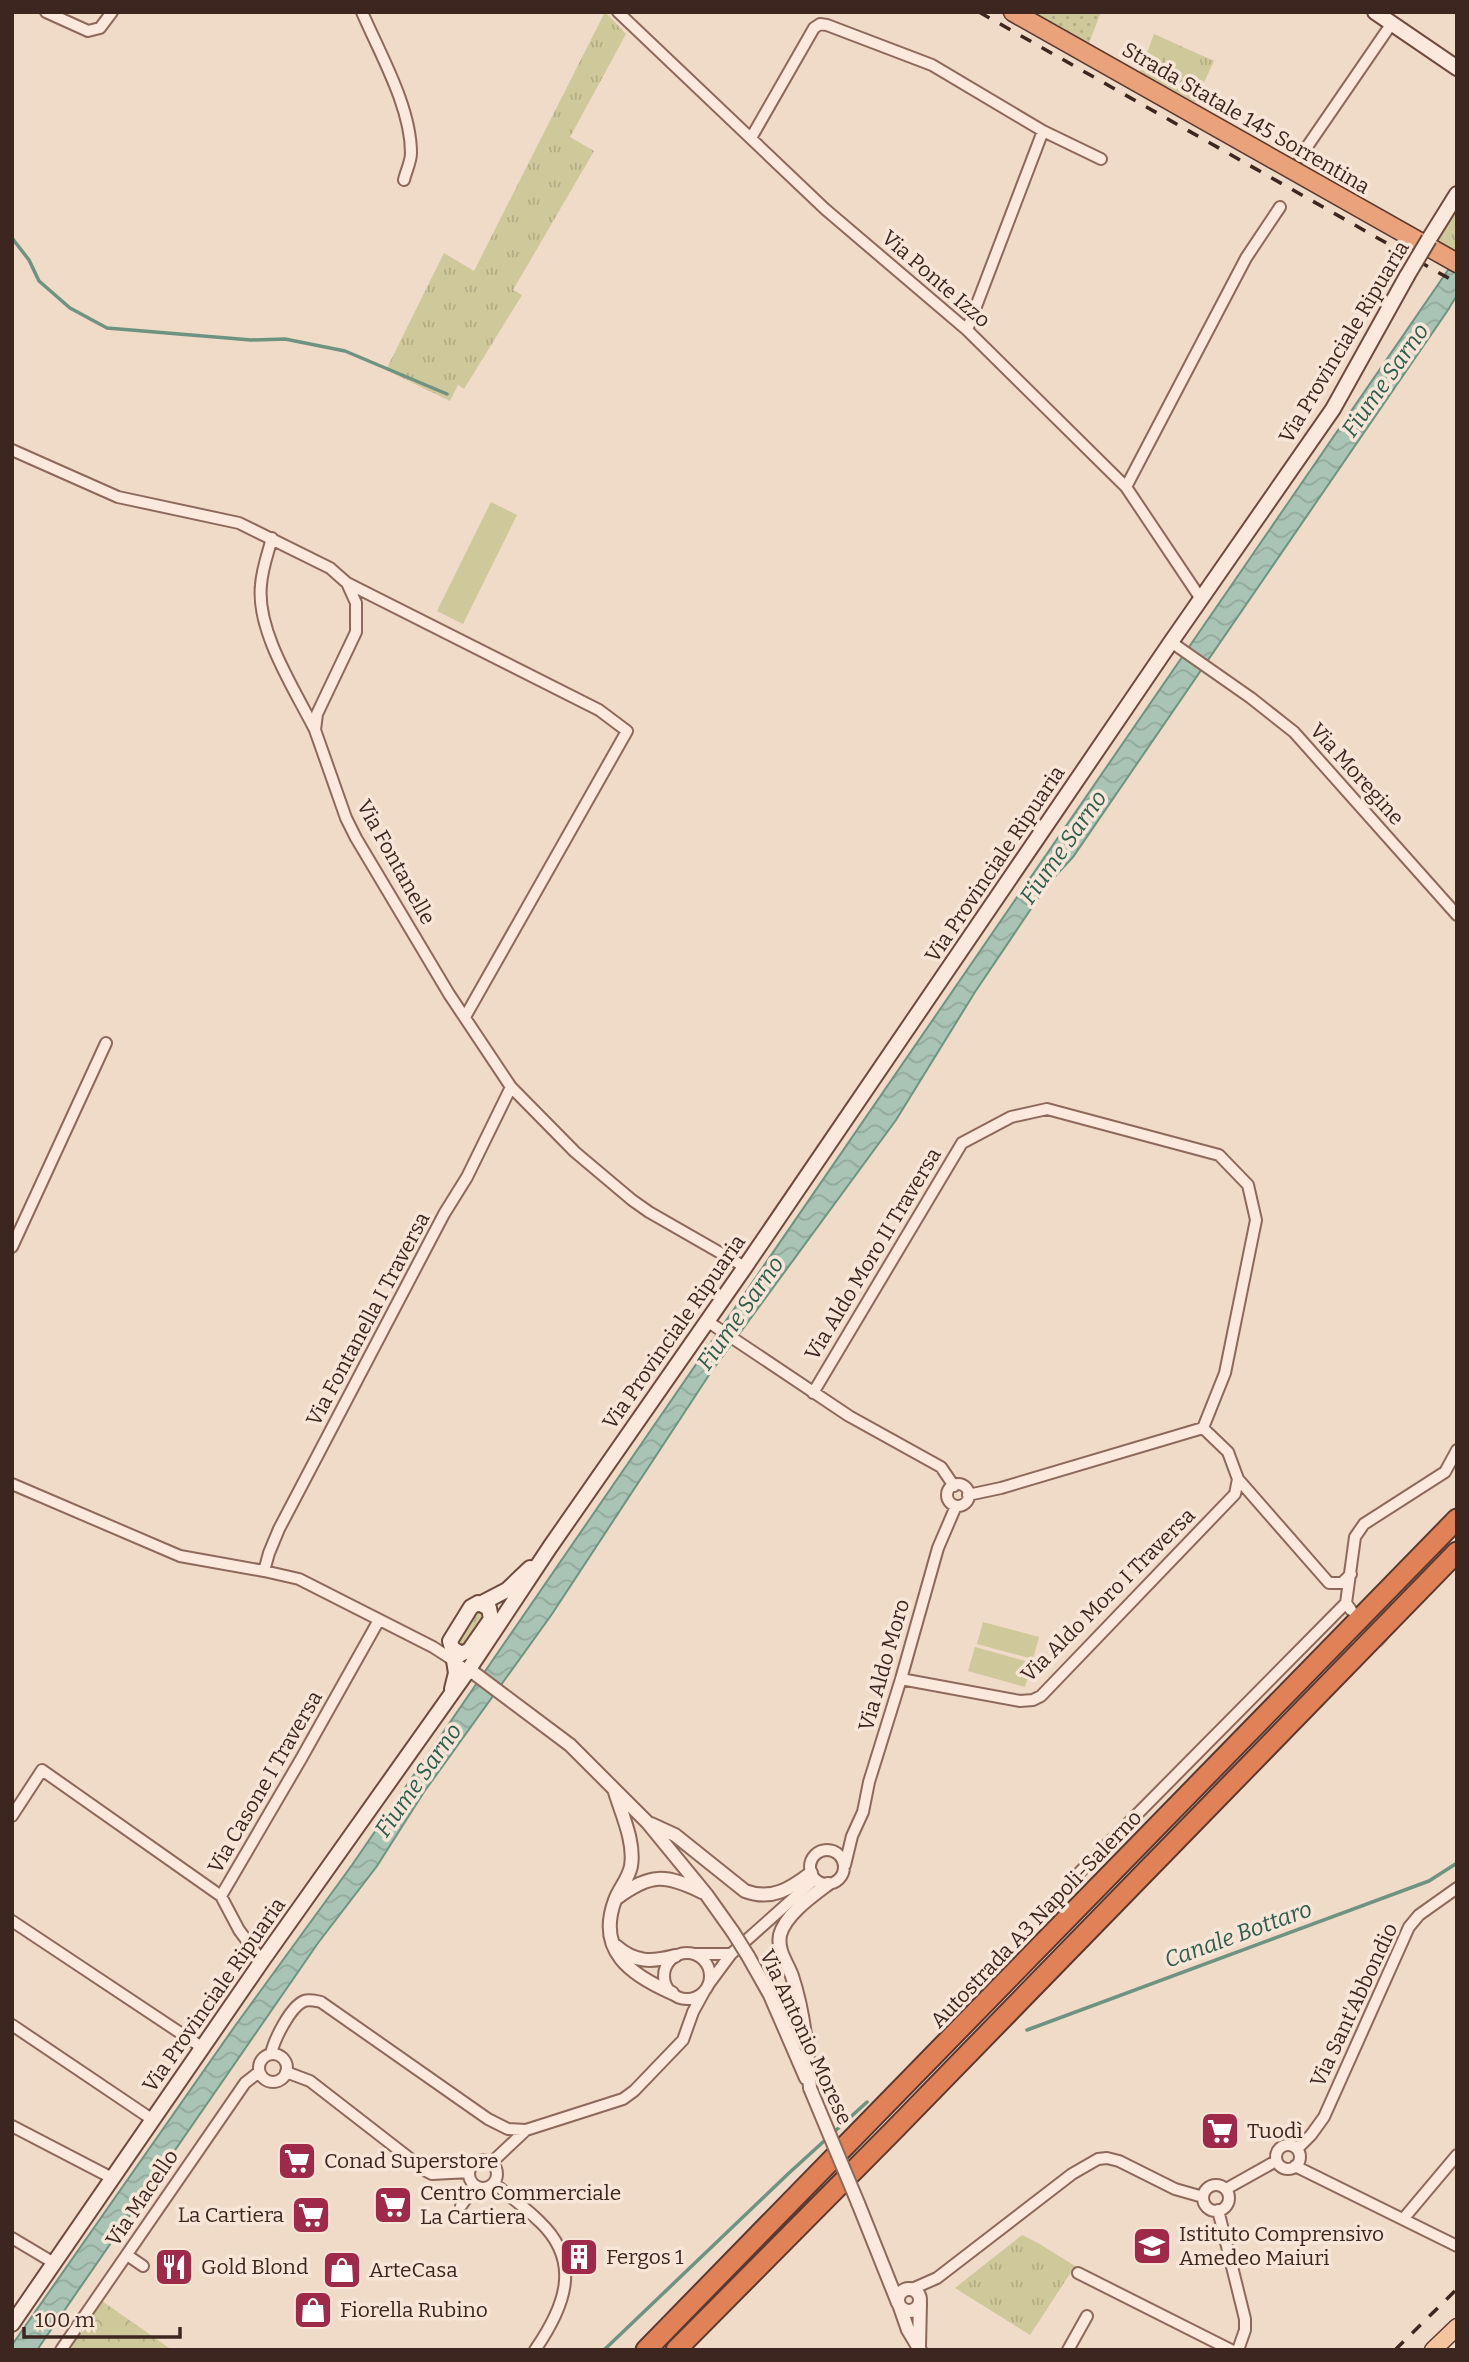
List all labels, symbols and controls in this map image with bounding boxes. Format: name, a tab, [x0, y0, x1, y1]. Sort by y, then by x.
street label: Strada Statale 145 Sorrentina	[1118, 36, 1375, 200]
street label: Via Ponte Izzo	[876, 225, 996, 333]
street label: Via Provinciale Ripuaria	[1273, 236, 1415, 448]
water label: Fiume Sarno	[1336, 318, 1434, 442]
street label: Via Moregine	[1304, 718, 1410, 830]
street label: Via Provinciale Ripuaria	[919, 760, 1071, 967]
water label: Fiume Sarno	[1014, 785, 1112, 909]
street label: Via Fontanelle	[351, 795, 441, 929]
street label: Via Aldo Moro II Traversa	[799, 1143, 947, 1365]
street label: Via Fontanella I Traversa	[301, 1207, 436, 1430]
street label: Via Provinciale Ripuaria	[597, 1229, 751, 1434]
water label: Fiume Sarno	[691, 1251, 789, 1375]
street label: Via Aldo Moro I Traversa	[1015, 1502, 1201, 1688]
street label: Via Aldo Moro	[853, 1596, 915, 1734]
street label: Via Casone I Traversa	[202, 1686, 328, 1878]
water label: Fiume Sarno	[369, 1718, 467, 1842]
street label: Autostrada A3 Napoli-Salerno	[925, 1805, 1147, 2033]
street label: Via Provinciale Ripuaria	[137, 1892, 291, 2097]
water label: Canale Bottaro	[1161, 1894, 1315, 1974]
street label: Via Sant'Abbondio	[1305, 1919, 1403, 2091]
street label: Via Antonio Morese	[754, 1945, 858, 2129]
supermarket icon: Tuodì	[1199, 2110, 1241, 2152]
place label: Tuodì	[1247, 2118, 1303, 2144]
supermarket icon: Conad Superstore	[276, 2140, 318, 2182]
street label: Via Macello	[100, 2145, 184, 2251]
place label: Conad Superstore	[324, 2148, 498, 2174]
place label: Centro Commerciale La Cartiera	[420, 2180, 621, 2230]
supermarket icon: Centro Commerciale La Cartiera	[372, 2184, 414, 2226]
supermarket icon: La Cartiera	[290, 2194, 332, 2236]
place label: La Cartiera	[178, 2202, 285, 2228]
place label: Istituto Comprensivo Amedeo Maiuri	[1179, 2221, 1384, 2271]
school or university icon: Istituto Comprensivo Amedeo Maiuri	[1131, 2225, 1173, 2267]
building icon: Fergos 1	[558, 2236, 600, 2278]
place label: Fergos 1	[606, 2244, 684, 2270]
restaurant icon: Gold Blond	[153, 2246, 195, 2288]
shop icon: ArteCasa	[321, 2249, 363, 2291]
place label: Gold Blond	[201, 2254, 308, 2280]
place label: ArteCasa	[369, 2257, 458, 2283]
shop icon: Fiorella Rubino	[292, 2289, 334, 2331]
scale bar	[24, 2296, 180, 2340]
place label: Fiorella Rubino	[340, 2297, 488, 2323]
text: 100 m	[35, 2307, 95, 2333]

